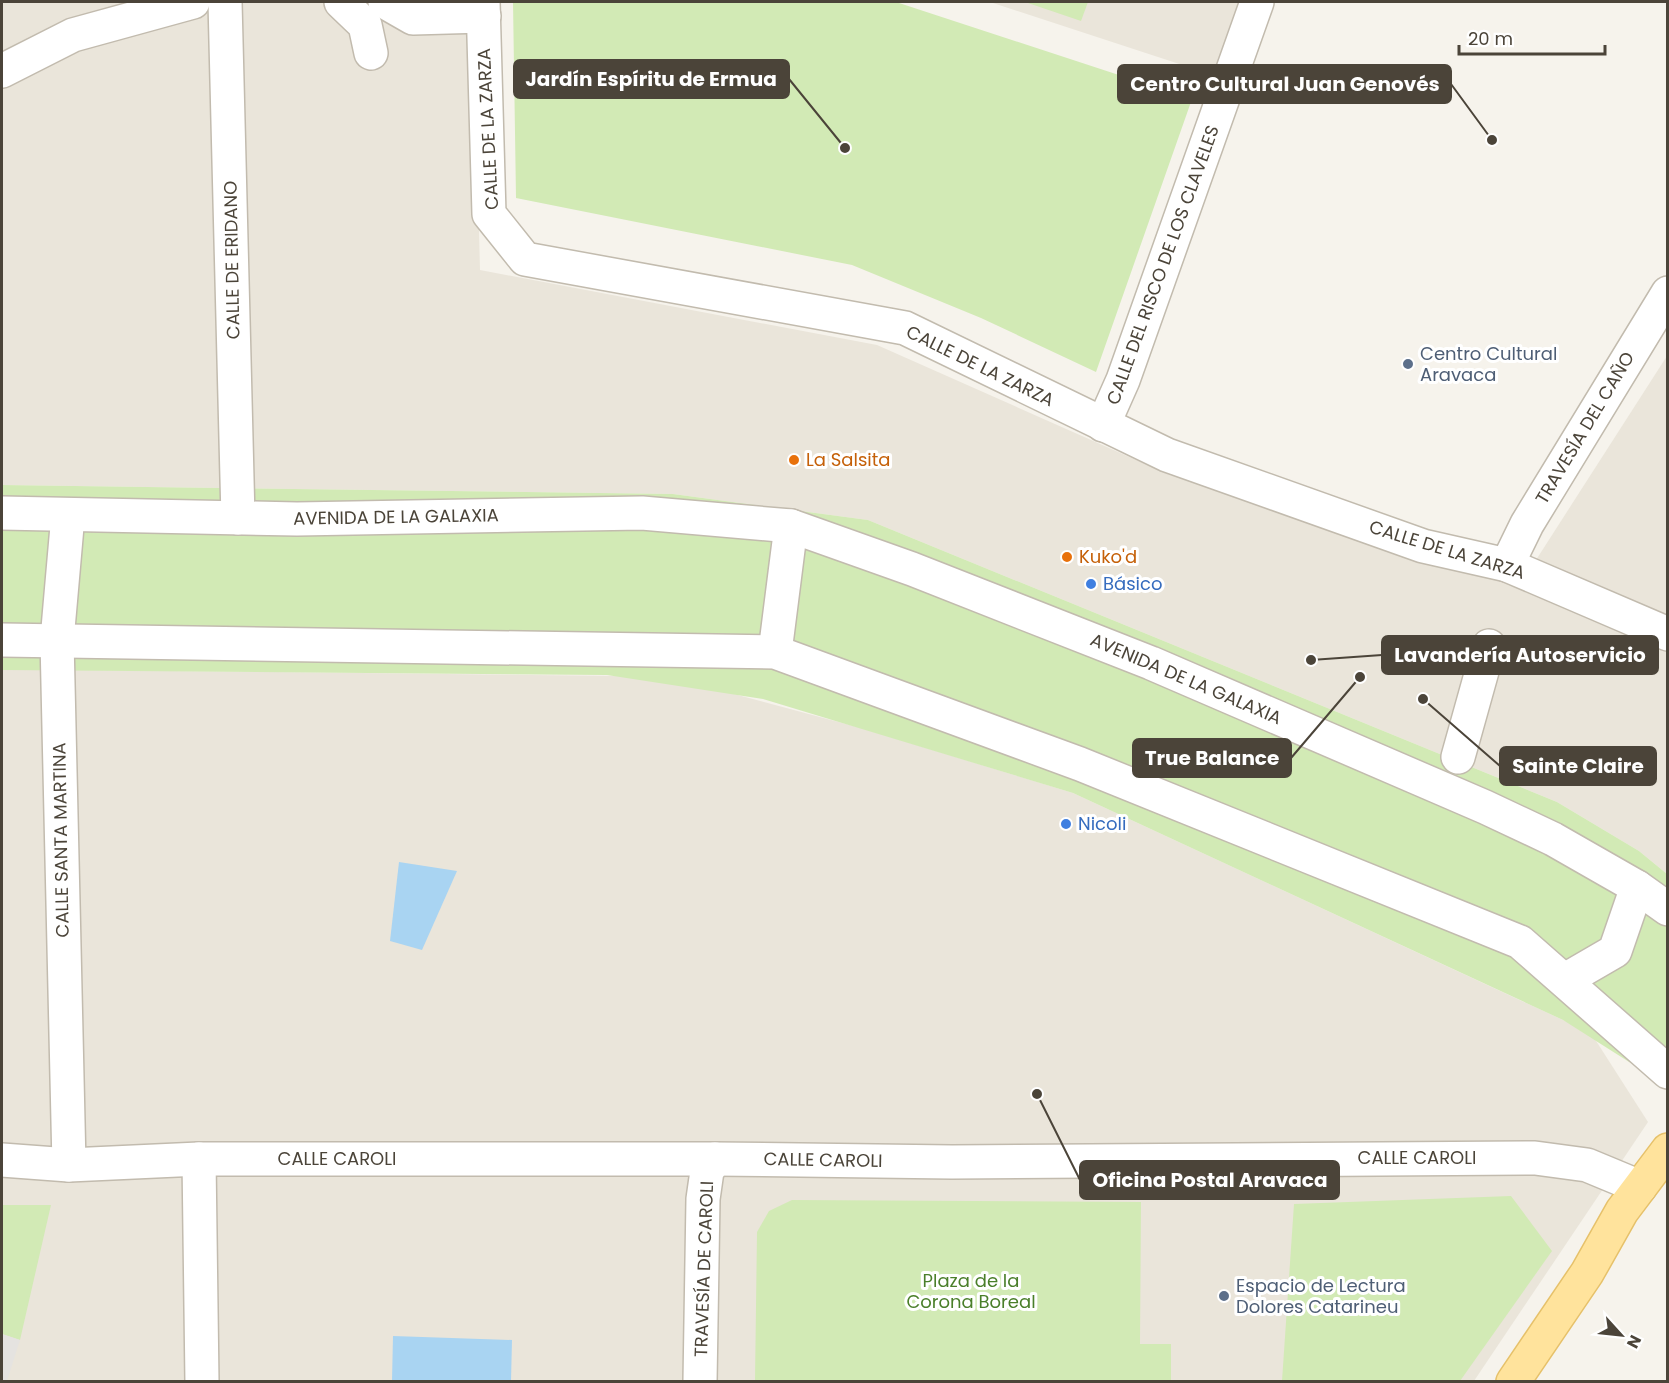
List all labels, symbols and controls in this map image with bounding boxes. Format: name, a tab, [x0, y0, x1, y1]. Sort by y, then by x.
scale bar	[1459, 18, 1604, 56]
text: 20 m	[1468, 26, 1513, 51]
street label: CALLE DE LA ZARZA	[471, 48, 504, 210]
callout: Jardín Espíritu de Ermua	[514, 60, 789, 98]
text: Jardín Espíritu de Ermua	[525, 65, 777, 93]
callout: Centro Cultural Juan Genovés	[1118, 65, 1451, 103]
text: Centro Cultural Juan Genovés	[1130, 70, 1440, 98]
street label: CALLE DEL RISCO DE LOS CLAVELES	[1100, 122, 1225, 408]
street label: CALLE DE ERIDANO	[218, 180, 245, 340]
street label: CALLE DE LA ZARZA	[902, 319, 1058, 412]
place label: Centro Cultural Aravaca	[1420, 341, 1557, 387]
street label: TRAVESÍA DEL CAÑO	[1529, 347, 1640, 509]
marker: Centro Cultural Aravaca	[1401, 357, 1415, 371]
place label: La Salsita	[806, 447, 890, 472]
marker: La Salsita	[787, 453, 801, 467]
street label: AVENIDA DE LA GALAXIA	[293, 502, 499, 531]
street label: CALLE DE LA ZARZA	[1366, 514, 1528, 585]
place label: Kuko'd	[1079, 544, 1137, 569]
marker: Kuko'd	[1060, 550, 1074, 564]
place label: Básico	[1103, 571, 1162, 596]
marker: Básico	[1084, 577, 1098, 591]
street label: AVENIDA DE LA GALAXIA	[1087, 627, 1286, 730]
callout: Lavandería Autoservicio	[1382, 636, 1658, 674]
text: Lavandería Autoservicio	[1394, 641, 1646, 669]
callout: True Balance	[1133, 739, 1291, 777]
street label: CALLE SANTA MARTINA	[46, 742, 75, 938]
text: True Balance	[1145, 744, 1279, 772]
callout: Sainte Claire	[1500, 747, 1656, 785]
text: Sainte Claire	[1512, 752, 1644, 780]
place label: Nicoli	[1078, 811, 1126, 836]
marker: Nicoli	[1059, 817, 1073, 831]
street label: CALLE CAROLI	[1358, 1145, 1476, 1170]
street label: CALLE CAROLI	[278, 1146, 396, 1171]
street label: CALLE CAROLI	[763, 1146, 883, 1173]
callout: Oficina Postal Aravaca	[1080, 1161, 1339, 1199]
text: Oficina Postal Aravaca	[1093, 1166, 1328, 1194]
street label: TRAVESÍA DE CAROLI	[688, 1180, 719, 1357]
park label: Plaza de la Corona Boreal	[906, 1268, 1036, 1314]
place label: Espacio de Lectura Dolores Catarineu	[1236, 1273, 1406, 1319]
marker: Espacio de Lectura Dolores Catarineu	[1217, 1289, 1231, 1303]
north arrow	[1591, 1305, 1651, 1365]
text: N	[1621, 1331, 1647, 1352]

